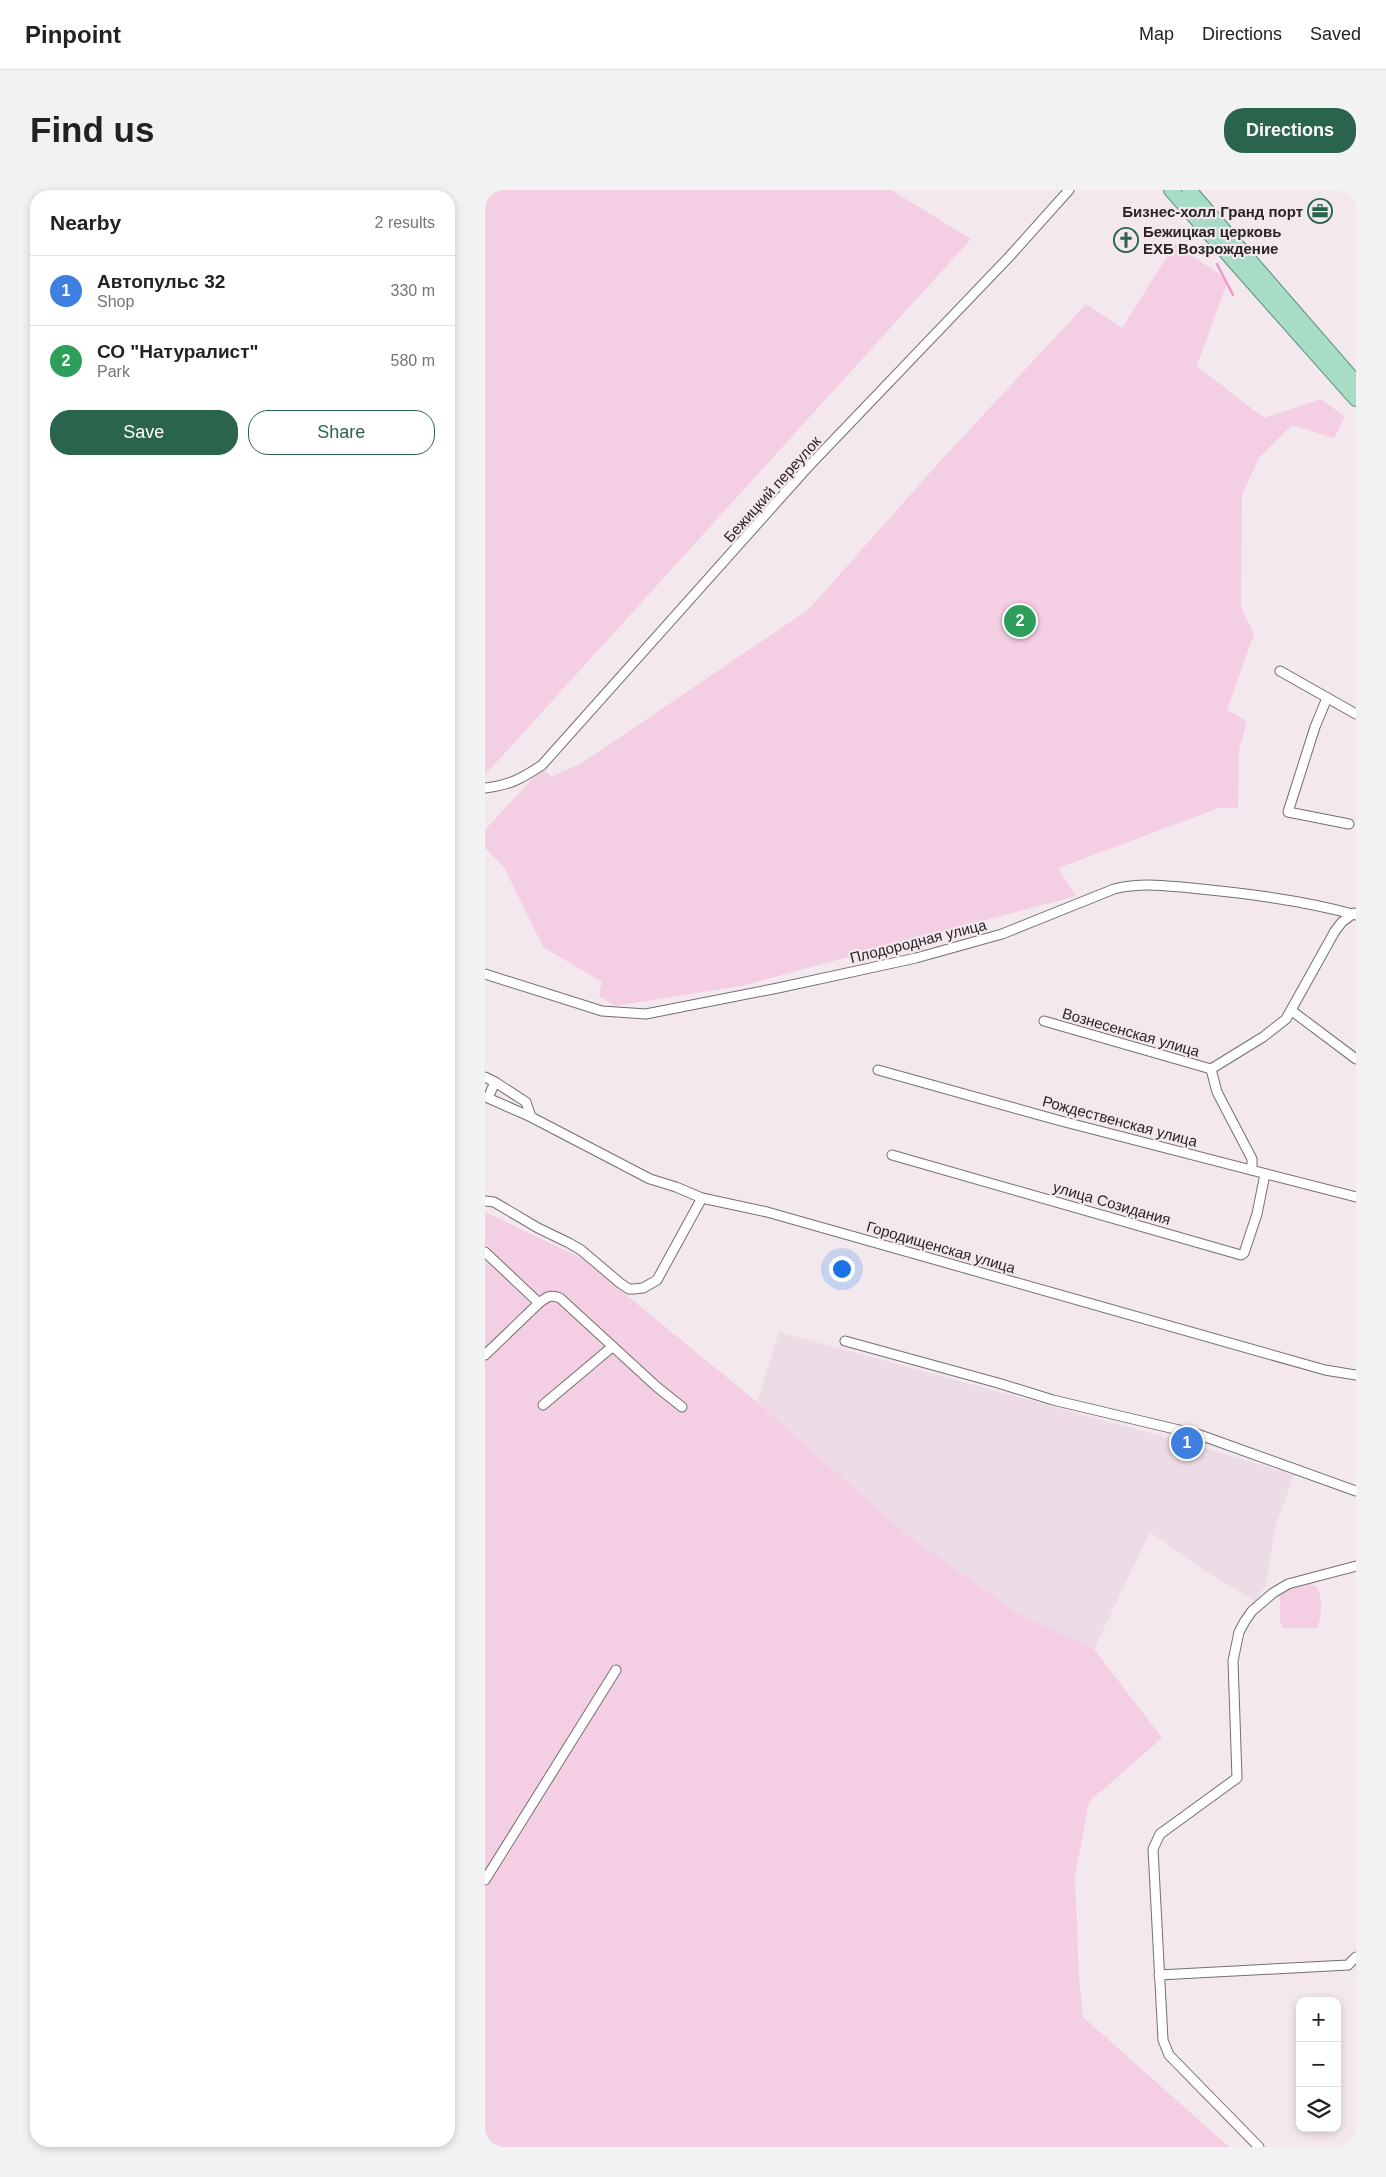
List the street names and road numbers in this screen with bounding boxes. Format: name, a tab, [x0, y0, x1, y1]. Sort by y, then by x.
street label: Бежицкий переулок	[720, 432, 824, 545]
street label: Плодородная улица	[848, 916, 989, 966]
street label: Вознесенская улица	[1060, 1004, 1202, 1060]
street label: Рождественская улица	[1041, 1092, 1200, 1150]
street label: улица Созидания	[1051, 1178, 1173, 1228]
street label: Городищенская улица	[865, 1218, 1018, 1277]

